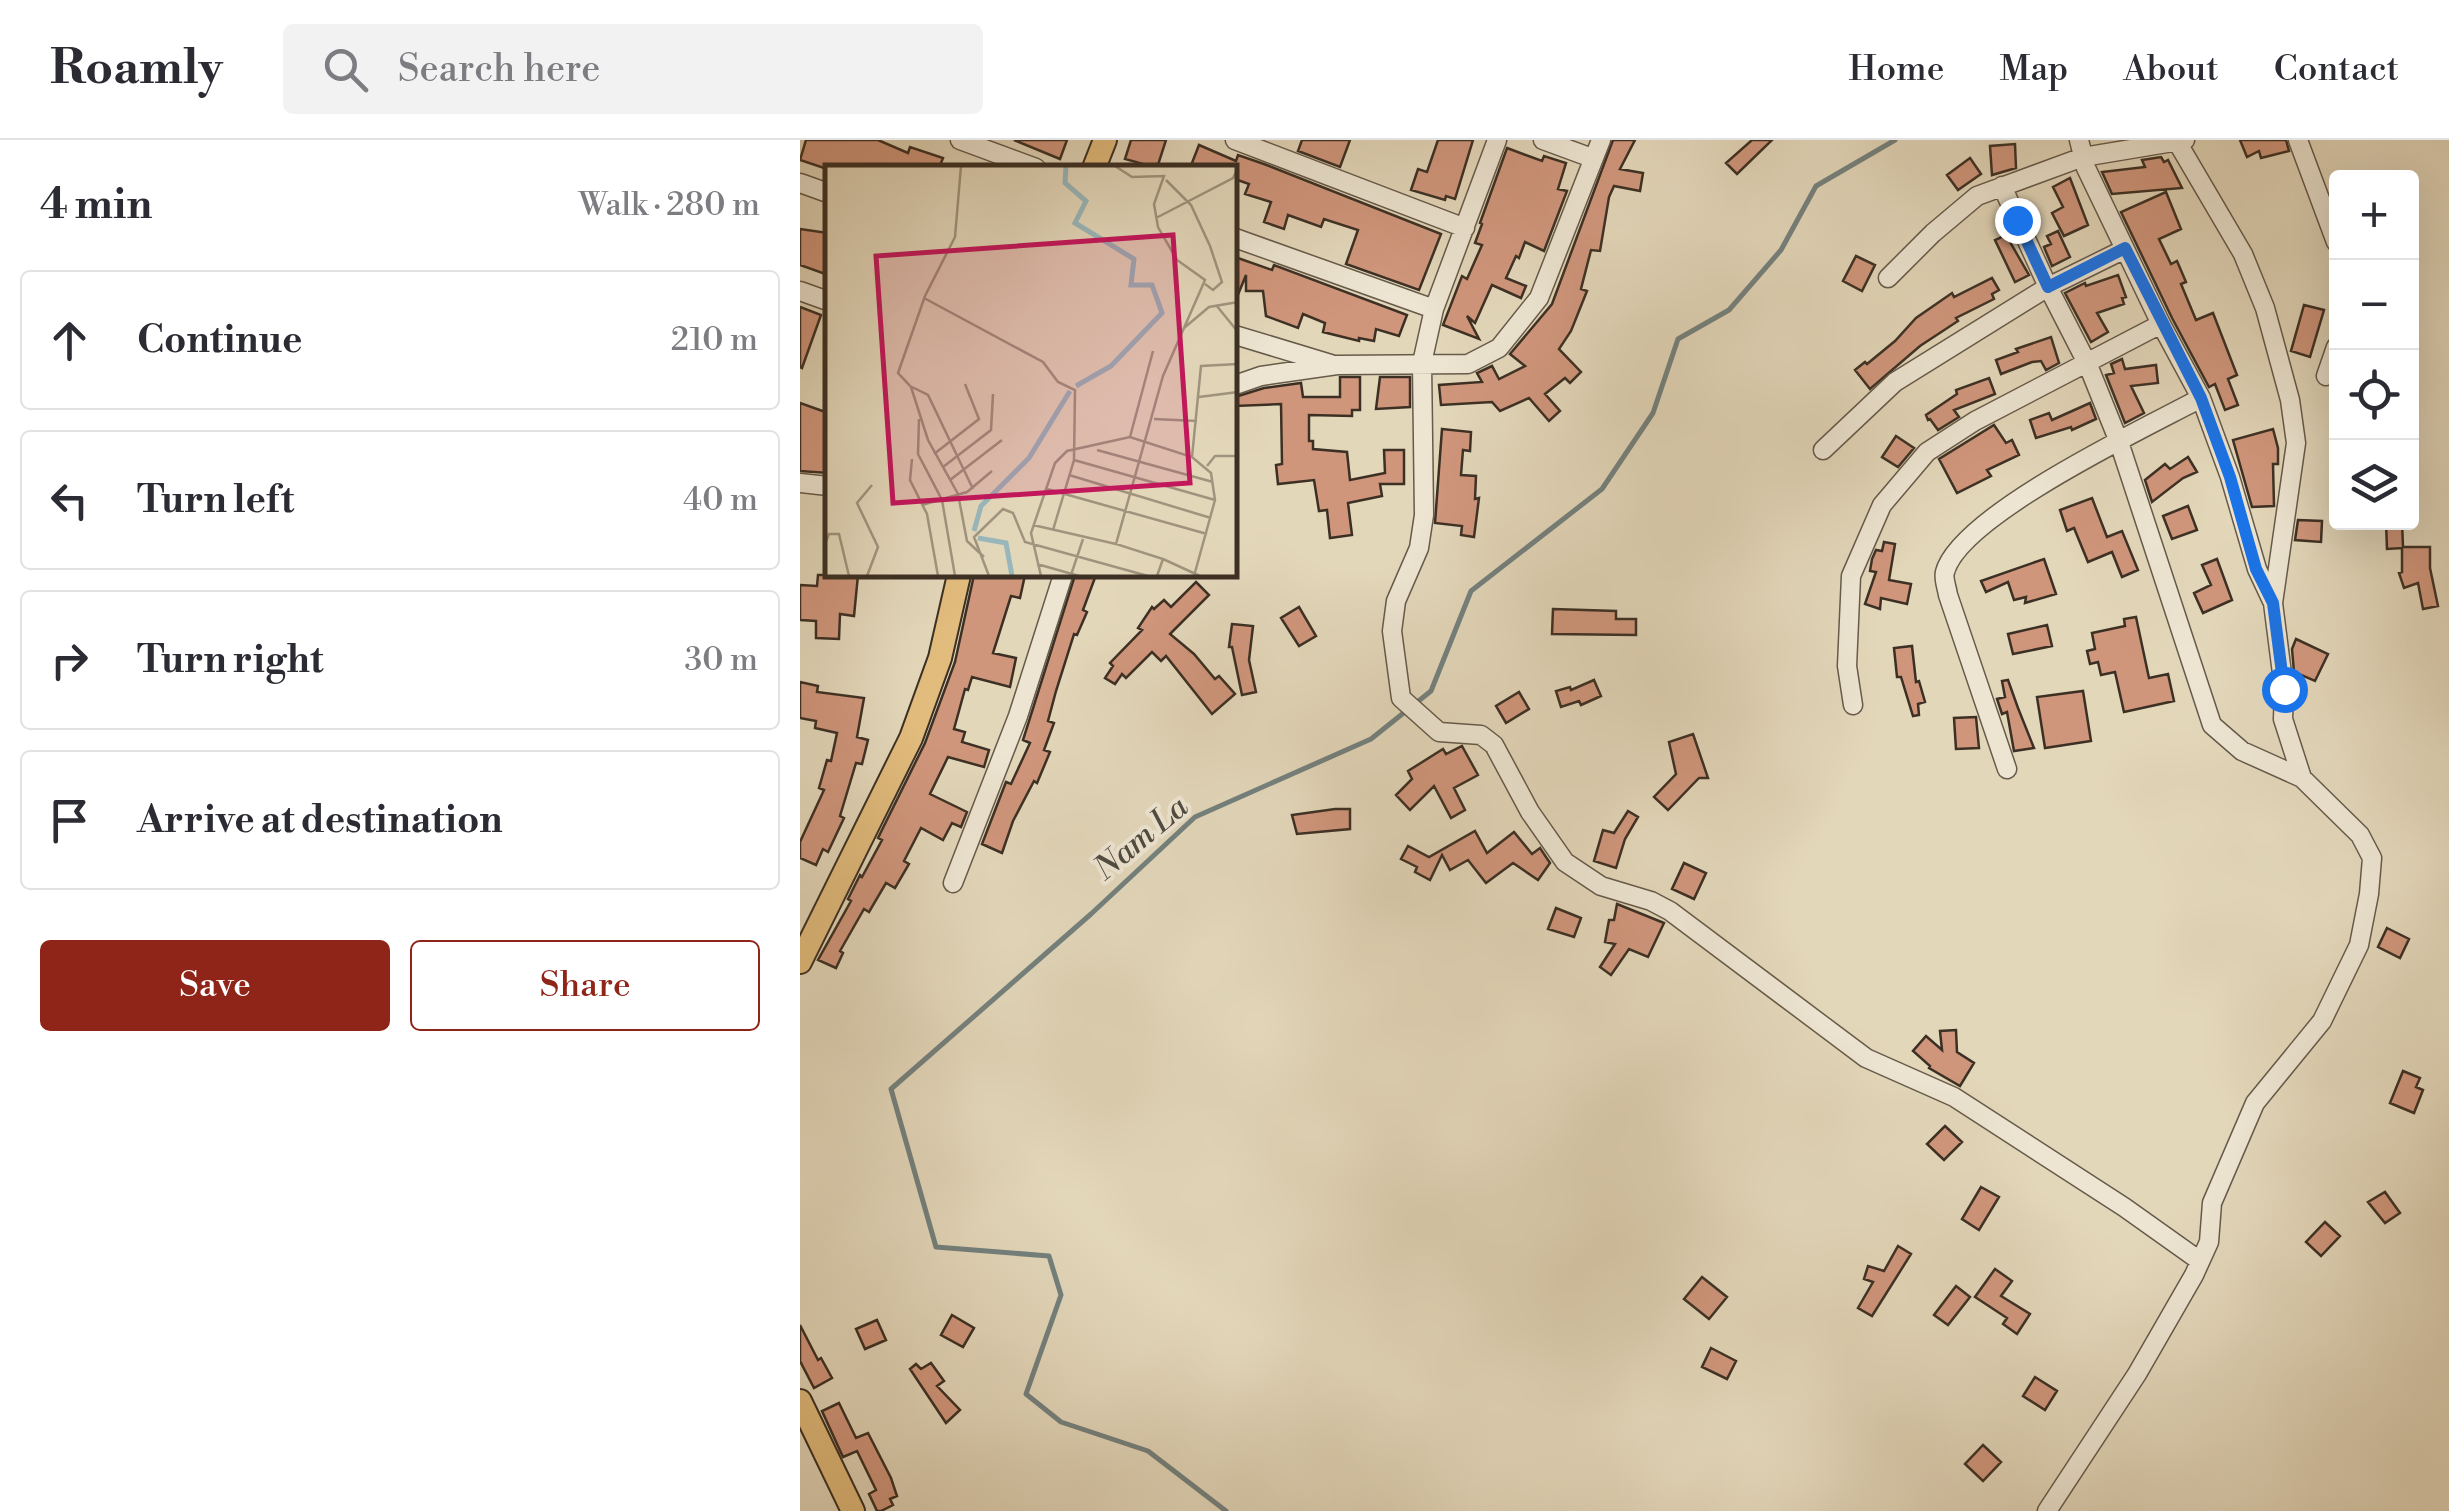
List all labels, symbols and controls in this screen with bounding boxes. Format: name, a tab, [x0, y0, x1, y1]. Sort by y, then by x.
search box	[283, 24, 983, 114]
text: Roamly	[50, 39, 223, 99]
icon: search	[318, 42, 373, 97]
text: Search here	[398, 46, 600, 93]
text: Home	[1848, 48, 1944, 91]
text: Map	[1999, 48, 2068, 91]
text: About	[2123, 48, 2219, 91]
text: Contact	[2274, 48, 2399, 91]
inset map	[825, 165, 1238, 578]
map controls	[2329, 170, 2419, 530]
button: +	[2329, 170, 2419, 260]
text: 4 min	[40, 179, 152, 232]
text: Walk · 280 m	[578, 185, 760, 225]
route end	[1995, 198, 2041, 244]
button: −	[2329, 260, 2419, 350]
icon: ahead	[42, 313, 97, 368]
text: Continue	[137, 317, 302, 364]
text: 210 m	[671, 320, 758, 360]
button: locate	[2329, 350, 2419, 440]
button: layers	[2329, 440, 2419, 530]
icon: left	[42, 473, 97, 528]
text: Turn left	[137, 477, 294, 524]
text: 40 m	[683, 480, 758, 520]
icon: right	[42, 633, 97, 688]
text: Turn right	[137, 637, 323, 684]
text: 30 m	[684, 640, 758, 680]
route start	[2262, 667, 2308, 713]
water label: Nam La	[1085, 787, 1197, 890]
icon: arrive	[42, 793, 97, 848]
text: Arrive at destination	[137, 797, 503, 844]
button: Save	[40, 940, 390, 1031]
button: Share	[410, 940, 760, 1031]

